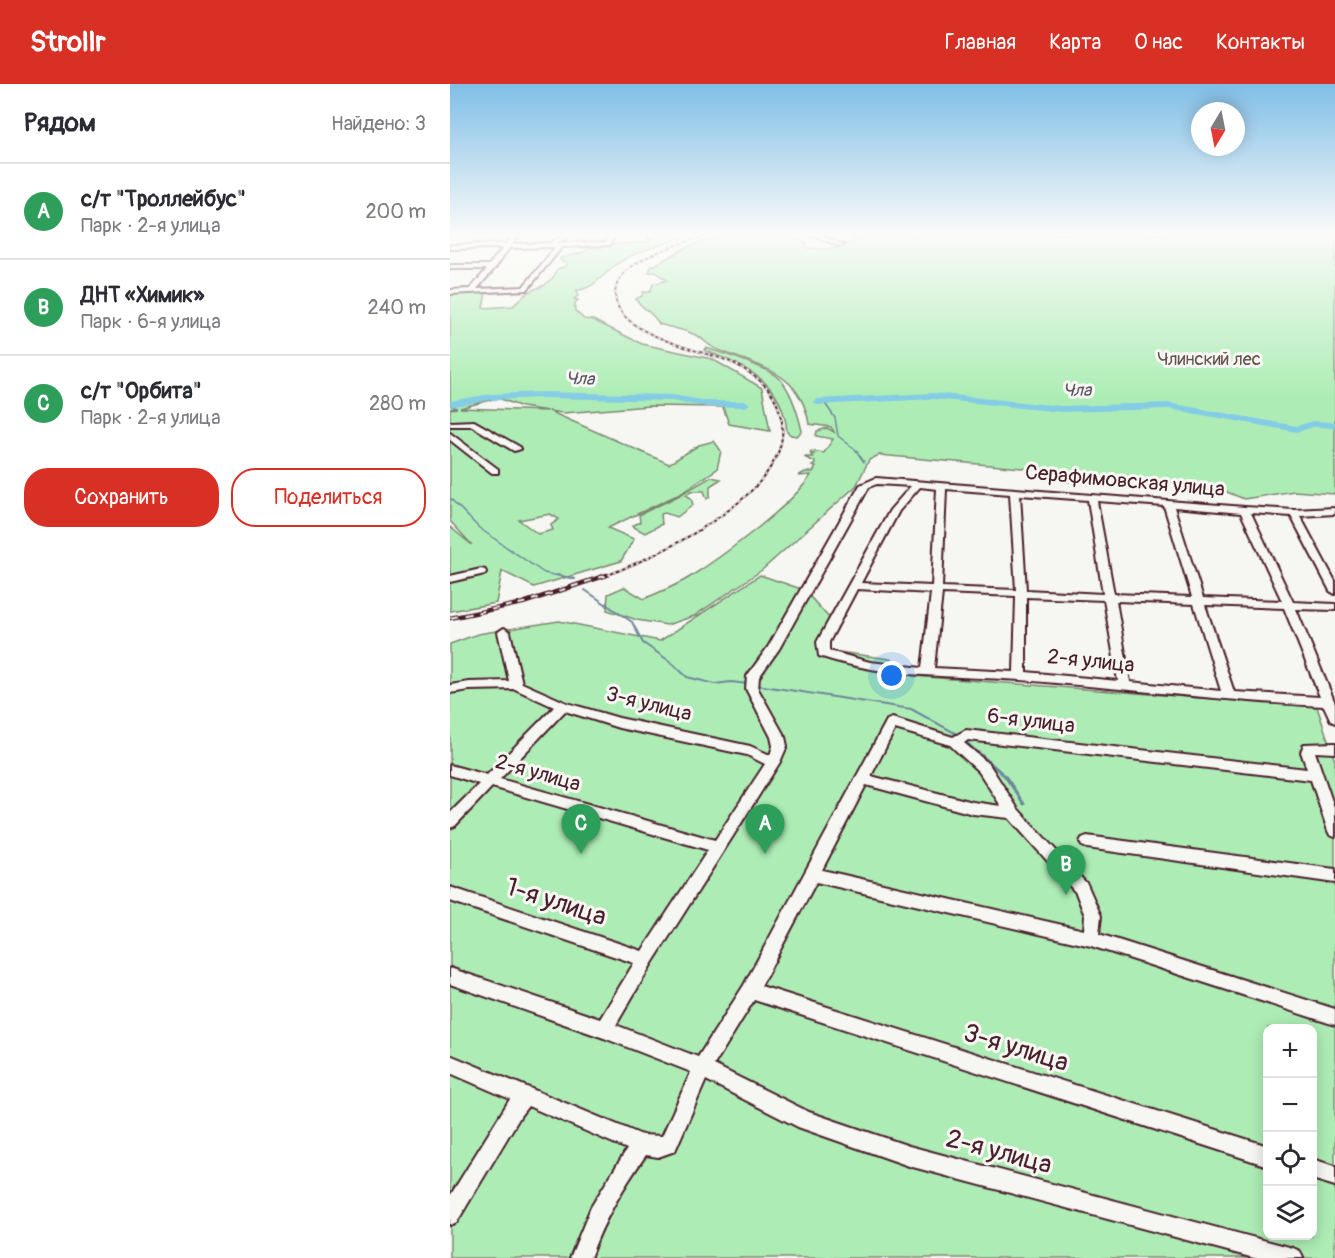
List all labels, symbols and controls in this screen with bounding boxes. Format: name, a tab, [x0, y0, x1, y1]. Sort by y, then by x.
text: Strollr	[30, 25, 105, 60]
text: Главная	[945, 29, 1016, 56]
text: Карта	[1049, 29, 1101, 56]
text: О нас	[1134, 29, 1183, 56]
text: Контакты	[1216, 29, 1305, 56]
north arrow	[1191, 102, 1245, 156]
text: Рядом	[24, 107, 96, 139]
text: Найдено: 3	[331, 111, 426, 136]
text: с/т "Троллейбус"	[81, 185, 246, 213]
text: A	[37, 199, 50, 224]
text: 200 m	[365, 199, 426, 224]
text: Парк · 2-я улица	[81, 213, 220, 238]
text: ДНТ «Химик»	[81, 281, 204, 309]
text: B	[38, 295, 49, 320]
text: 240 m	[367, 295, 426, 320]
text: Парк · 6-я улица	[81, 309, 221, 334]
park label: Члинский лес	[1157, 348, 1261, 371]
water label: Чла	[565, 367, 596, 391]
text: с/т "Орбита"	[81, 377, 202, 405]
water label: Чла	[1063, 379, 1093, 402]
text: C	[37, 391, 50, 416]
text: 280 m	[369, 391, 426, 416]
text: Парк · 2-я улица	[81, 405, 220, 430]
street label: Серафимовская улица	[1024, 459, 1226, 503]
button: Сохранить	[24, 468, 219, 527]
button: Поделиться	[231, 468, 426, 527]
street label: 2-я улица	[1046, 643, 1136, 679]
your location	[877, 661, 906, 690]
street label: 3-я улица	[603, 680, 695, 728]
street label: 6-я улица	[986, 702, 1076, 740]
street label: 2-я улица	[492, 748, 584, 798]
pin: C	[562, 804, 600, 854]
pin: A	[746, 804, 784, 854]
pin: B	[1046, 846, 1086, 895]
street label: 1-я улица	[502, 871, 610, 933]
street label: 3-я улица	[960, 1017, 1072, 1079]
map controls	[1263, 1024, 1317, 1240]
button: +	[1263, 1024, 1317, 1078]
button: −	[1263, 1078, 1317, 1132]
street label: 2-я улица	[943, 1123, 1055, 1181]
button: locate	[1263, 1132, 1317, 1186]
button: layers	[1263, 1186, 1317, 1240]

